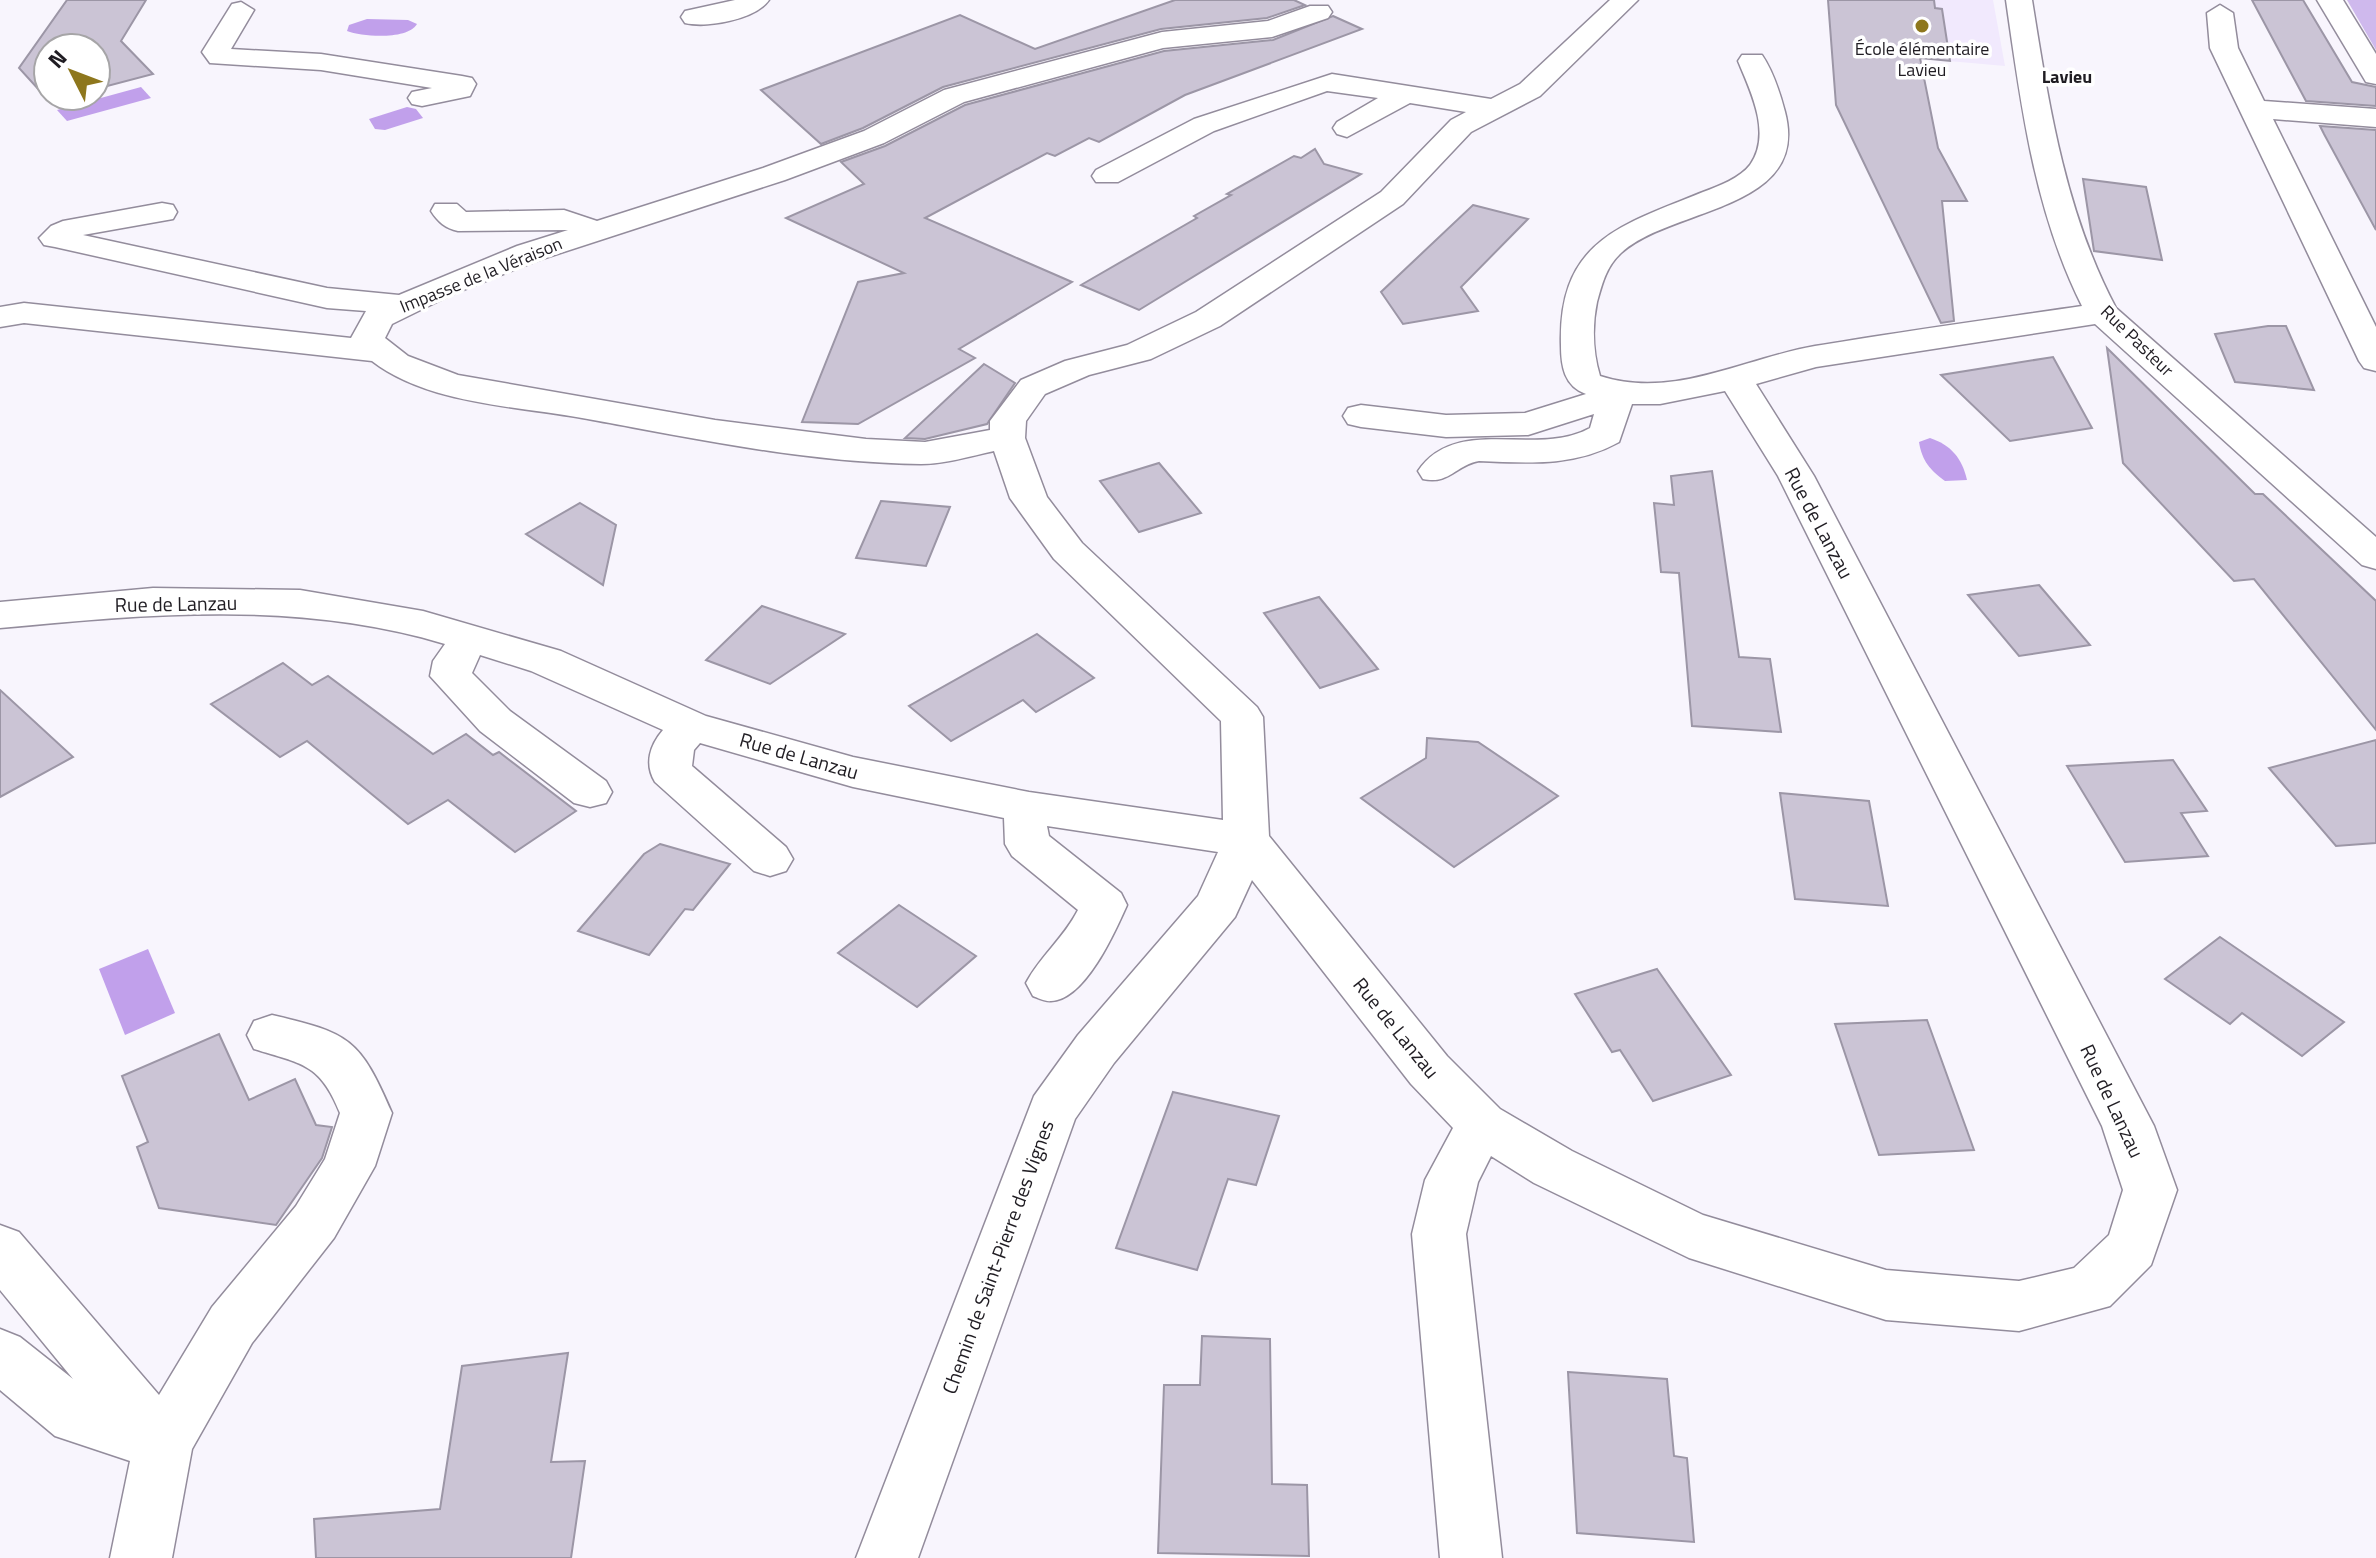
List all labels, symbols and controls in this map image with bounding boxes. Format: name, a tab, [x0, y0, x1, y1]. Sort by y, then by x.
marker: École élémentaire Lavieu	[1913, 17, 1931, 35]
north arrow	[32, 32, 112, 112]
place label: École élémentaire Lavieu	[1855, 35, 1989, 83]
text: N	[39, 42, 75, 76]
district label: Lavieu	[2042, 63, 2092, 90]
street label: Impasse de la Véraison	[395, 230, 566, 319]
street label: Rue Pasteur	[2095, 299, 2180, 383]
street label: Rue de Lanzau	[1777, 461, 1862, 584]
street label: Rue de Lanzau	[114, 587, 238, 620]
street label: Rue de Lanzau	[736, 724, 862, 787]
street label: Rue de Lanzau	[1346, 970, 1447, 1085]
street label: Rue de Lanzau	[2073, 1039, 2152, 1163]
street label: Chemin de Saint-Pierre des Vignes	[933, 1115, 1062, 1398]

